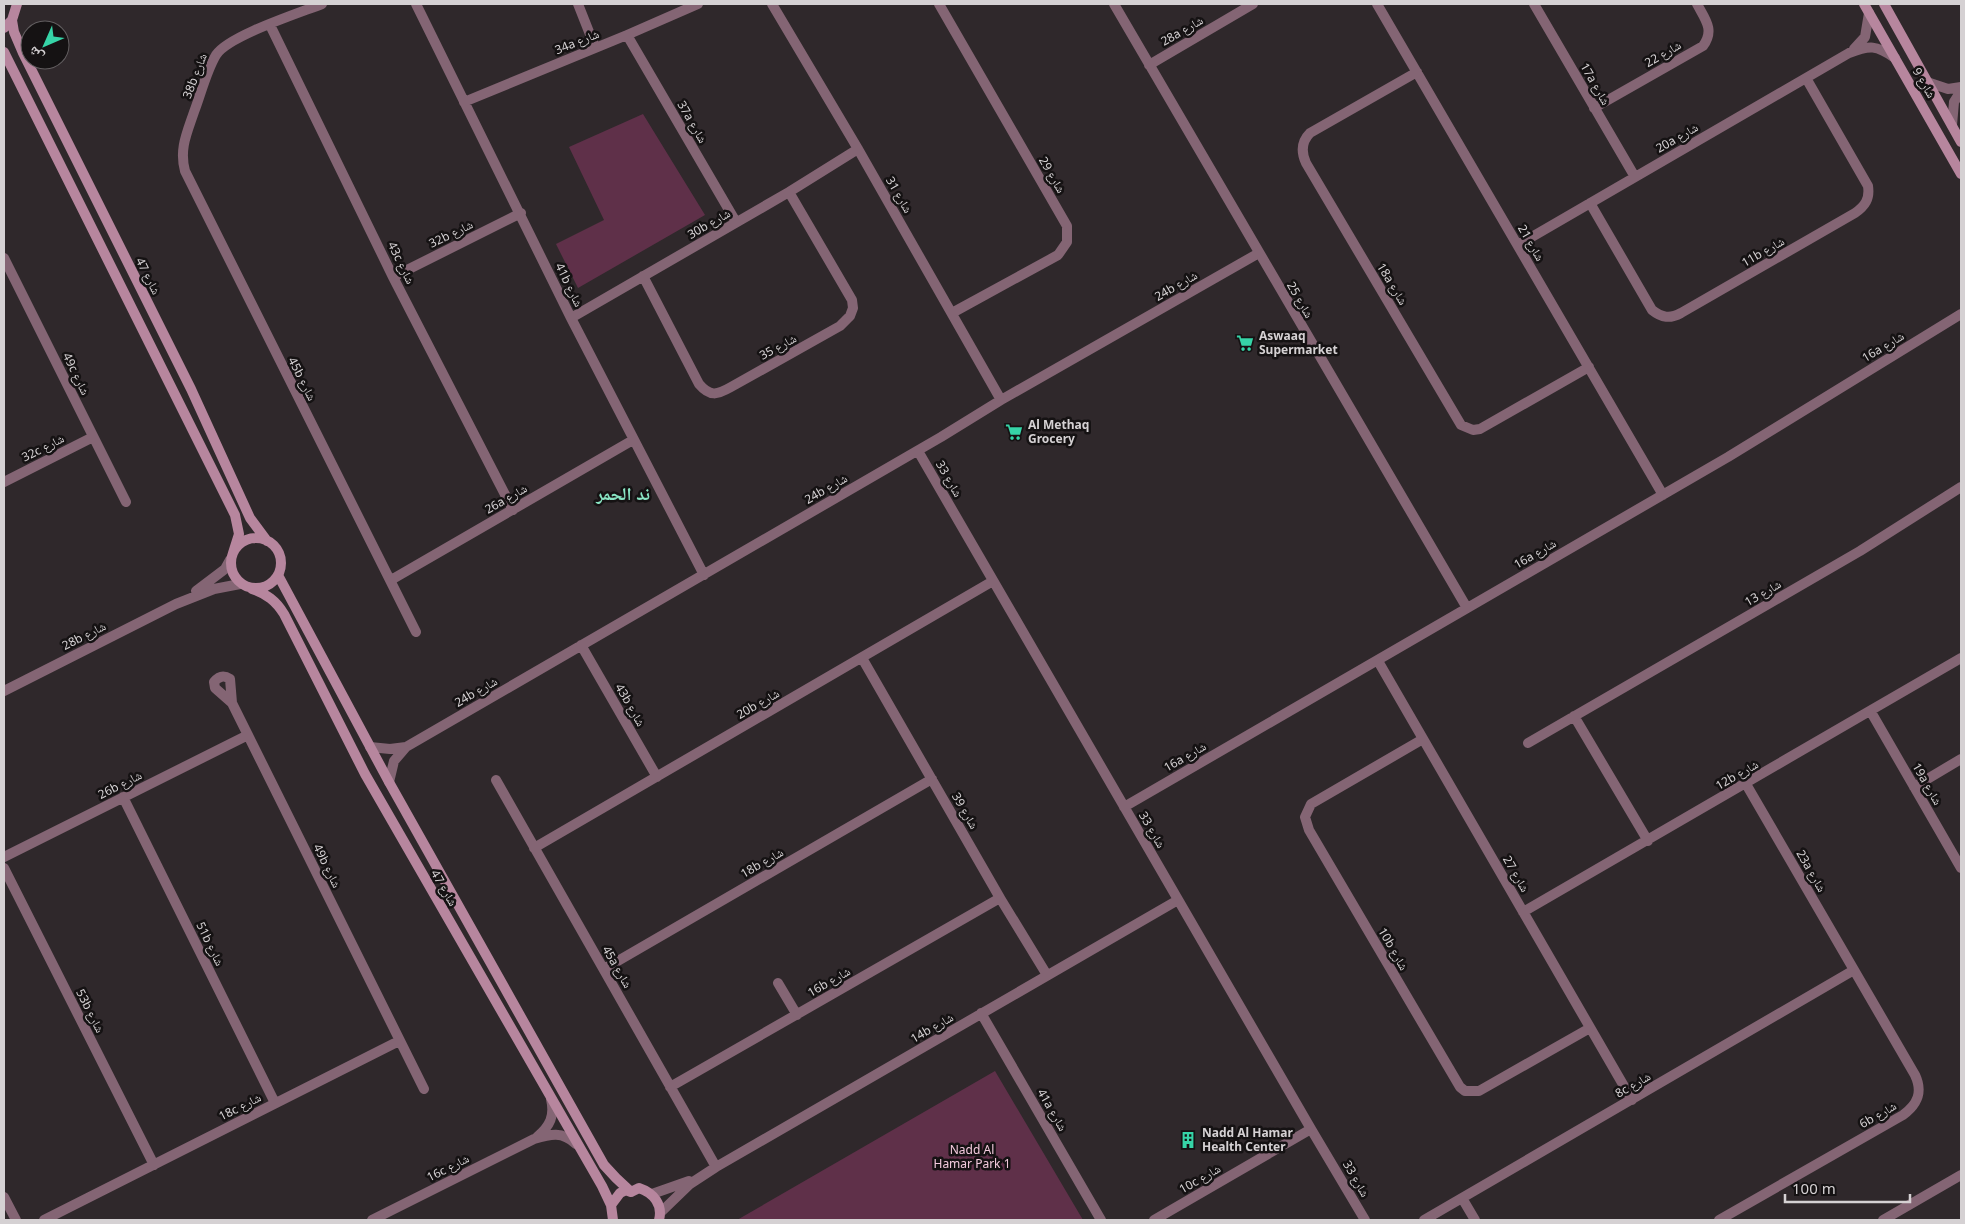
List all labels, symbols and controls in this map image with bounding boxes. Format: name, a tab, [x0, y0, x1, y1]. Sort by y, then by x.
street label: 28a شارع	[1157, 12, 1206, 50]
north arrow	[20, 20, 70, 70]
street label: 34a شارع	[552, 25, 602, 58]
street label: شارع 22	[1641, 36, 1684, 71]
text: ش	[23, 42, 47, 67]
street label: 38b شارع	[178, 51, 211, 101]
street label: 17a شارع	[1576, 59, 1614, 108]
street label: شارع 9	[1909, 64, 1940, 101]
street label: 37a شارع	[673, 97, 711, 146]
street label: 20a شارع	[1652, 119, 1701, 157]
street label: شارع 29	[1035, 153, 1070, 196]
street label: شارع 31	[882, 173, 917, 216]
street label: 30b شارع	[684, 204, 733, 243]
street label: 32b شارع	[426, 216, 476, 252]
street label: شارع 21	[1514, 221, 1549, 264]
street label: 11b شارع	[1738, 232, 1787, 271]
street label: 43c شارع	[384, 239, 419, 287]
street label: شارع 47	[132, 254, 165, 297]
street label: 18a شارع	[1373, 259, 1412, 308]
street label: 41b شارع	[551, 260, 587, 310]
street label: 24b شارع	[1151, 266, 1200, 305]
street label: شارع 25	[1283, 278, 1318, 321]
place label: Aswaaq Supermarket	[1259, 327, 1338, 358]
street label: 16a شارع	[1858, 327, 1907, 366]
street label: شارع 35	[756, 329, 799, 364]
supermarket icon: Aswaaq Supermarket	[1235, 333, 1255, 353]
street label: 49c شارع	[59, 350, 94, 398]
street label: 45b شارع	[284, 354, 321, 404]
place label: Al Methaq Grocery	[1028, 416, 1089, 447]
supermarket icon: Al Methaq Grocery	[1004, 422, 1024, 442]
street label: 32c شارع	[19, 430, 67, 465]
street label: شارع 33	[932, 457, 967, 500]
street label: 24b شارع	[801, 469, 850, 508]
street label: 26a شارع	[481, 480, 530, 518]
district label: ند الحمر	[595, 481, 650, 505]
street label: 16a شارع	[1510, 535, 1559, 573]
street label: شارع 13	[1741, 575, 1784, 610]
street label: 28b شارع	[59, 617, 109, 654]
street label: 24b شارع	[451, 672, 500, 711]
street label: 43b شارع	[611, 680, 650, 729]
street label: 20b شارع	[733, 684, 782, 723]
street label: 16a شارع	[1160, 738, 1209, 776]
street label: 12b شارع	[1712, 755, 1761, 794]
street label: 19a شارع	[1908, 759, 1946, 808]
street label: 26b شارع	[95, 766, 145, 803]
street label: شارع 39	[948, 789, 983, 832]
street label: شارع 33	[1135, 808, 1170, 851]
street label: 49b شارع	[309, 841, 345, 891]
street label: 18b شارع	[737, 843, 786, 882]
street label: 23a شارع	[1792, 846, 1830, 895]
street label: شارع 27	[1499, 852, 1534, 895]
street label: شارع 47	[427, 866, 462, 909]
street label: 51b شارع	[192, 919, 228, 969]
street label: 10b شارع	[1374, 924, 1413, 973]
street label: 45a شارع	[598, 942, 636, 991]
street label: 16b شارع	[804, 962, 853, 1001]
street label: 53b شارع	[72, 986, 109, 1036]
street label: 14b شارع	[907, 1008, 956, 1047]
street label: 8c شارع	[1612, 1068, 1654, 1102]
street label: 41a شارع	[1033, 1085, 1071, 1134]
street label: 18c شارع	[216, 1089, 264, 1124]
street label: 6b شارع	[1856, 1097, 1899, 1132]
place label: Nadd Al Hamar Health Center	[1202, 1124, 1293, 1155]
building icon: Nadd Al Hamar Health Center	[1178, 1130, 1198, 1150]
park label: Nadd Al Hamar Park 1	[934, 1141, 1011, 1172]
street label: 16c شارع	[424, 1150, 472, 1185]
street label: شارع 33	[1339, 1157, 1374, 1200]
street label: 10c شارع	[1176, 1160, 1224, 1197]
scale bar	[1785, 1172, 1910, 1204]
text: 100 m	[1792, 1178, 1836, 1198]

